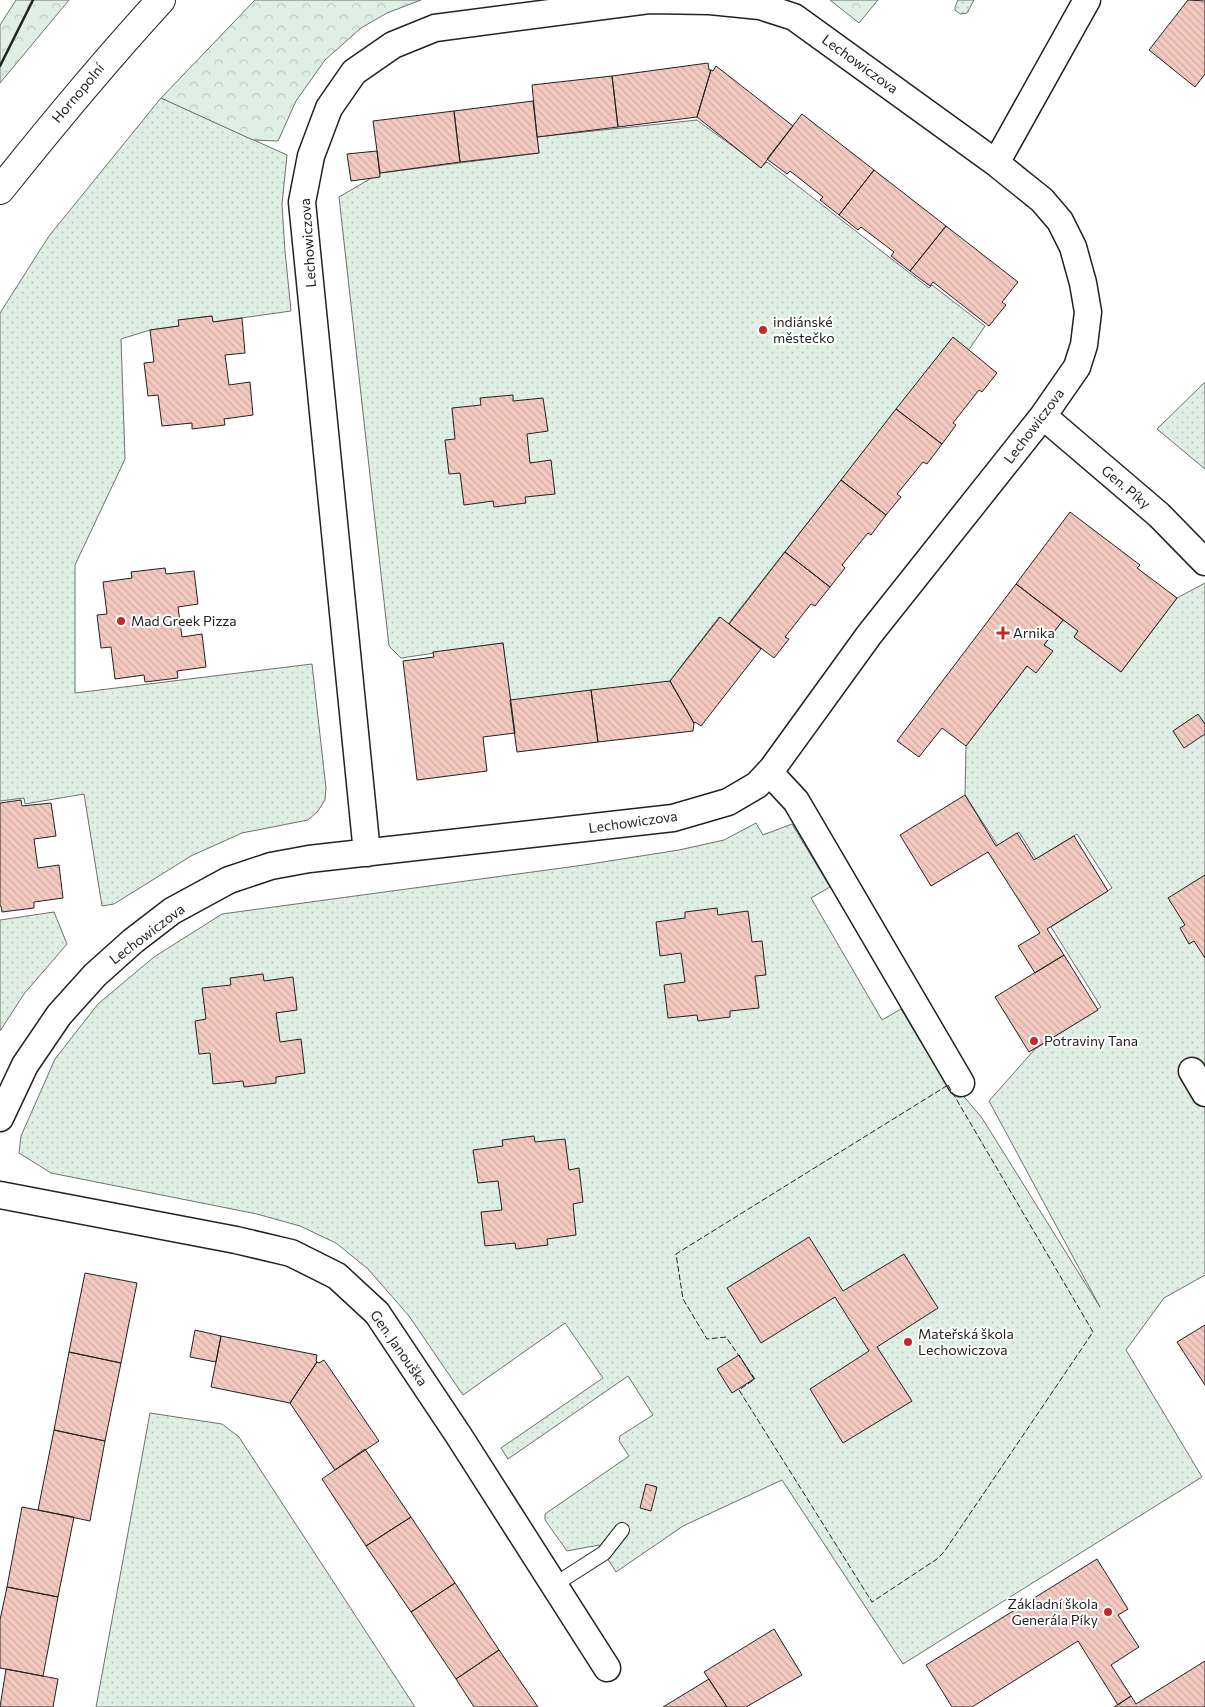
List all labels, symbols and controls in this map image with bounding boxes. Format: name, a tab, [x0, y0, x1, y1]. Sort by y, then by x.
street label: Lechowiczova	[819, 30, 902, 97]
street label: Hornopolní	[48, 59, 108, 126]
street label: Lechowiczova	[296, 198, 319, 288]
place label: indiánské městečko	[773, 313, 835, 346]
marker: indiánské městečko	[757, 324, 769, 336]
street label: Lechowiczova	[1000, 385, 1067, 467]
street label: Gen. Píky	[1098, 461, 1154, 512]
place label: Mad Greek Pizza	[131, 612, 237, 629]
marker: Mad Greek Pizza	[115, 615, 127, 627]
place label: Arnika	[1013, 624, 1055, 641]
marker: Arnika	[997, 627, 1009, 639]
street label: Lechowiczova	[587, 807, 678, 836]
street label: Lechowiczova	[106, 900, 188, 967]
place label: Potraviny Tana	[1044, 1032, 1138, 1049]
marker: Potraviny Tana	[1028, 1035, 1040, 1047]
street label: Gen. Janouška	[367, 1307, 432, 1389]
place label: Mateřská škola Lechowiczova	[918, 1325, 1014, 1358]
marker: Mateřská škola Lechowiczova	[902, 1336, 914, 1348]
place label: Základní škola Generála Píky	[1008, 1595, 1098, 1628]
marker: Základní škola Generála Píky	[1102, 1606, 1114, 1618]

